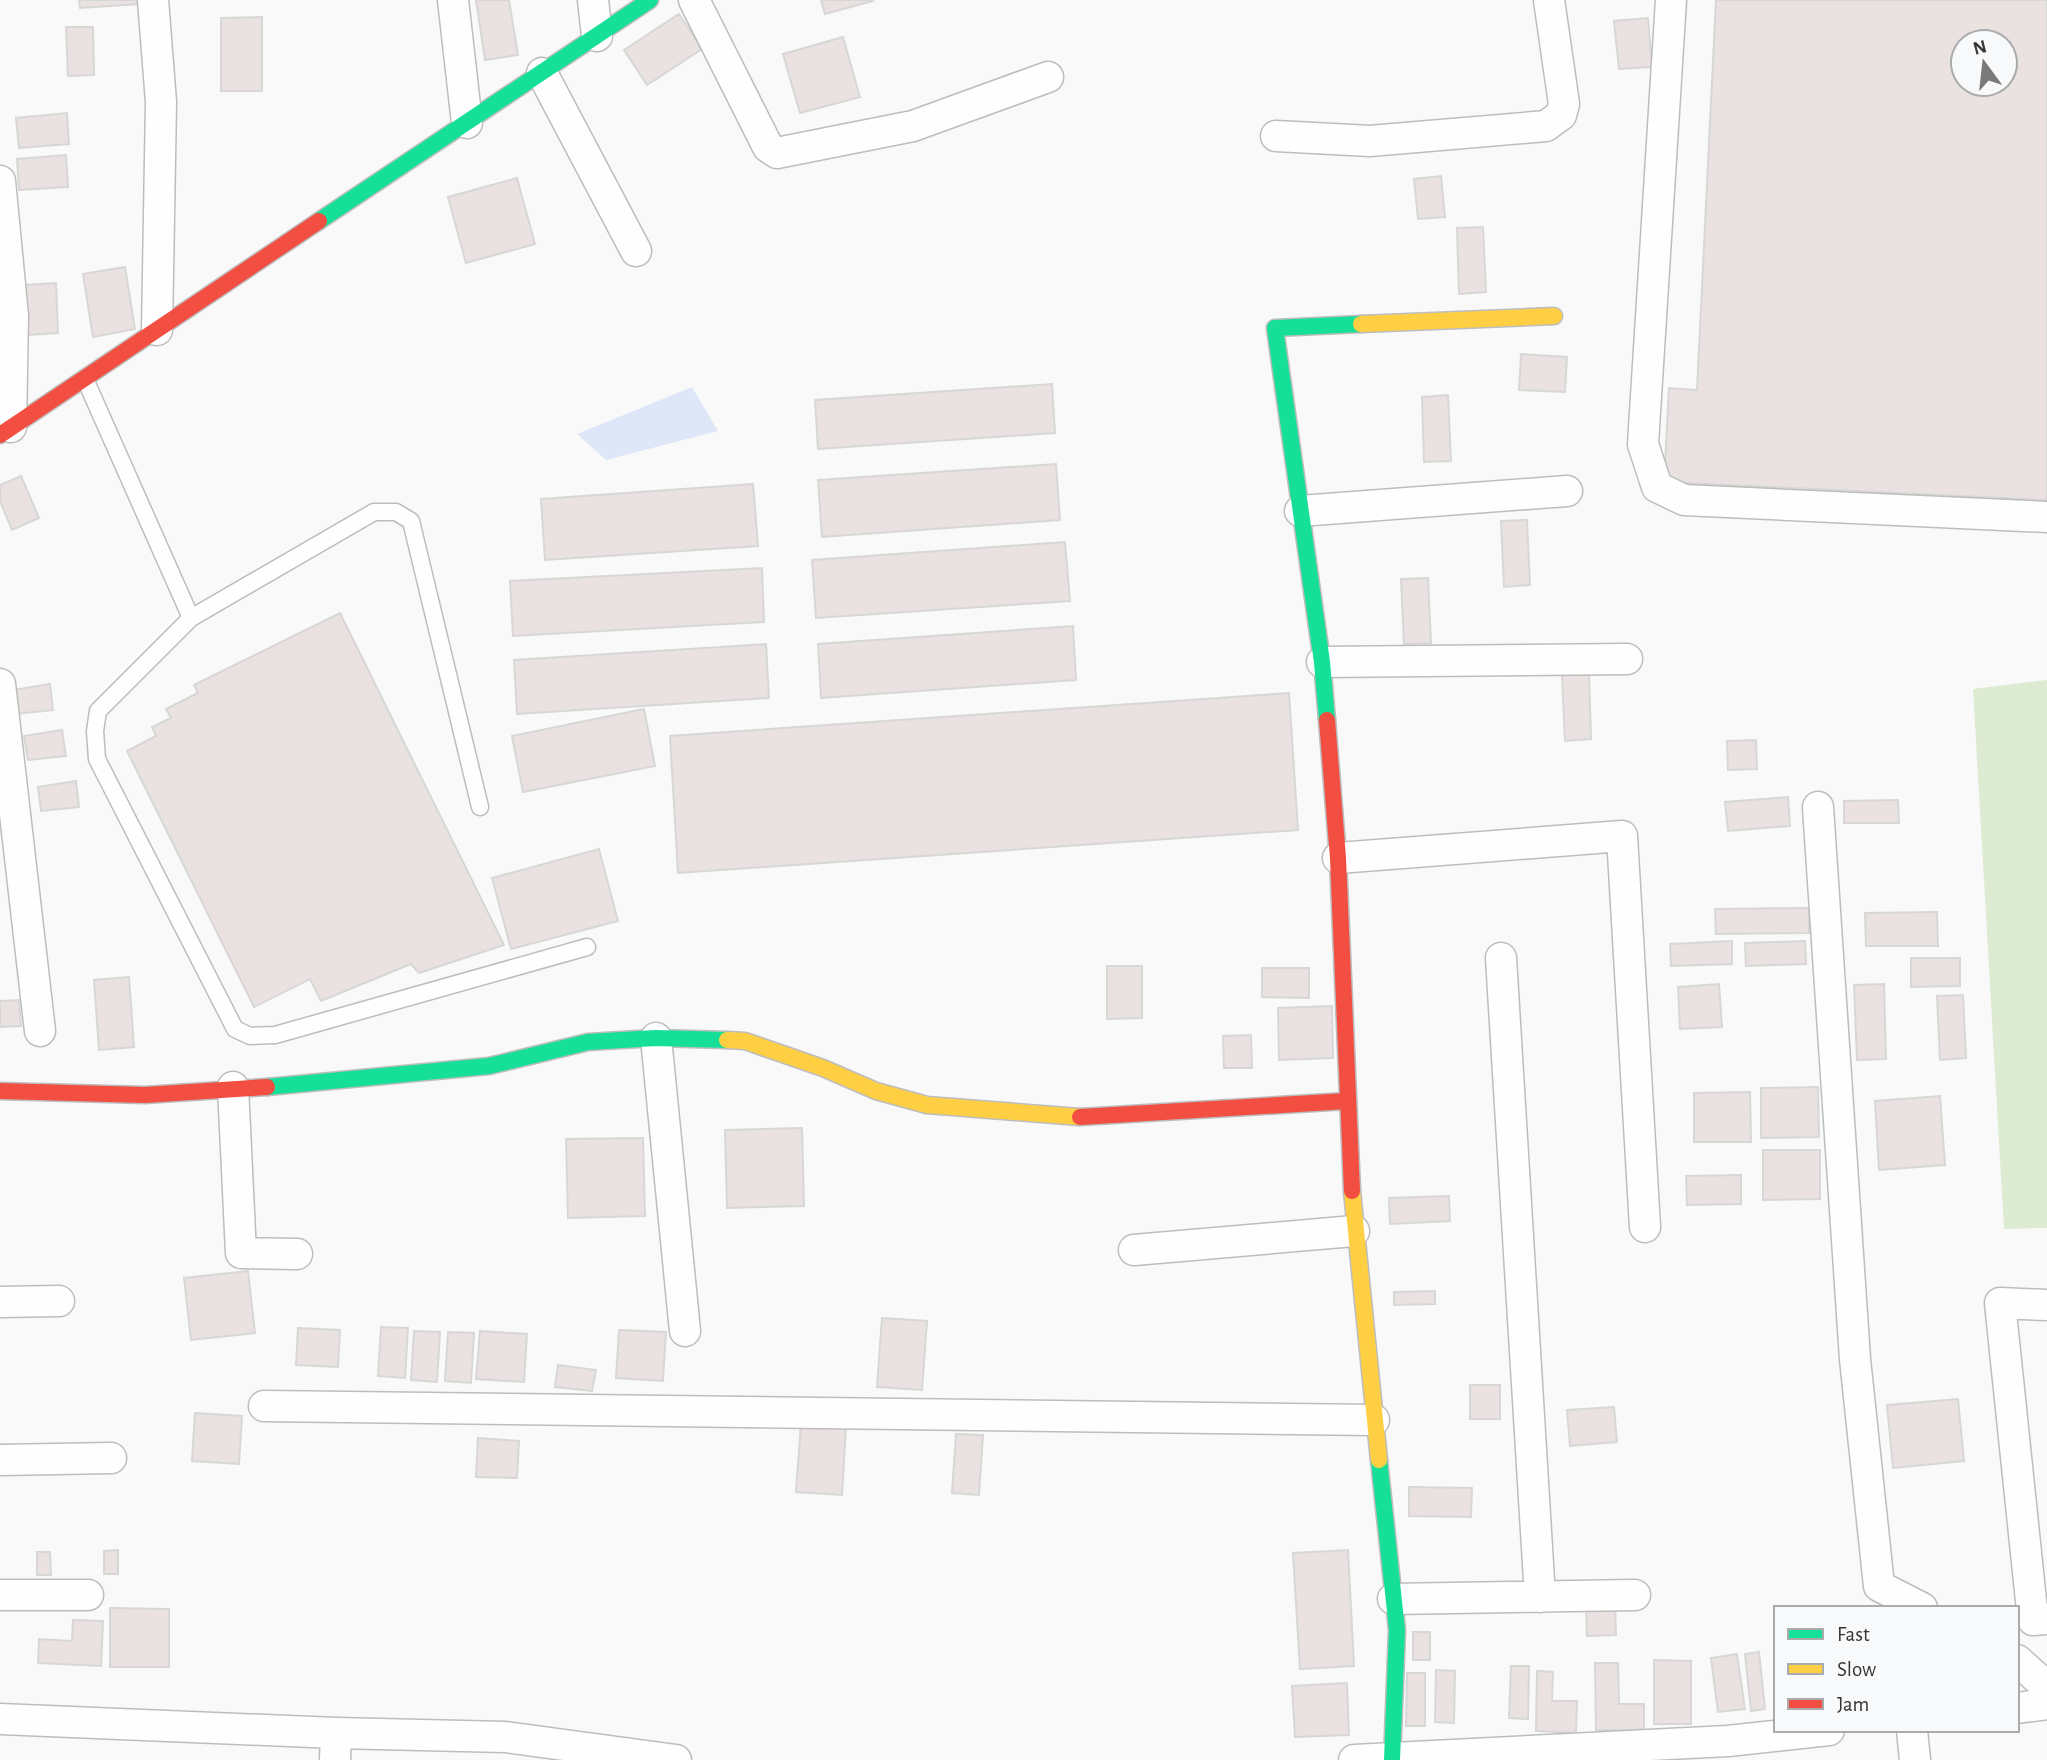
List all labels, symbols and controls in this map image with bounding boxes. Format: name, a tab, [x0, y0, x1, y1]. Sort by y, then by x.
north arrow	[1949, 28, 2019, 98]
text: N	[1971, 37, 1989, 59]
legend	[1774, 1606, 2019, 1732]
text: Fast	[1837, 1624, 1870, 1645]
text: Slow	[1837, 1659, 1876, 1680]
text: Jam	[1837, 1694, 1869, 1715]

